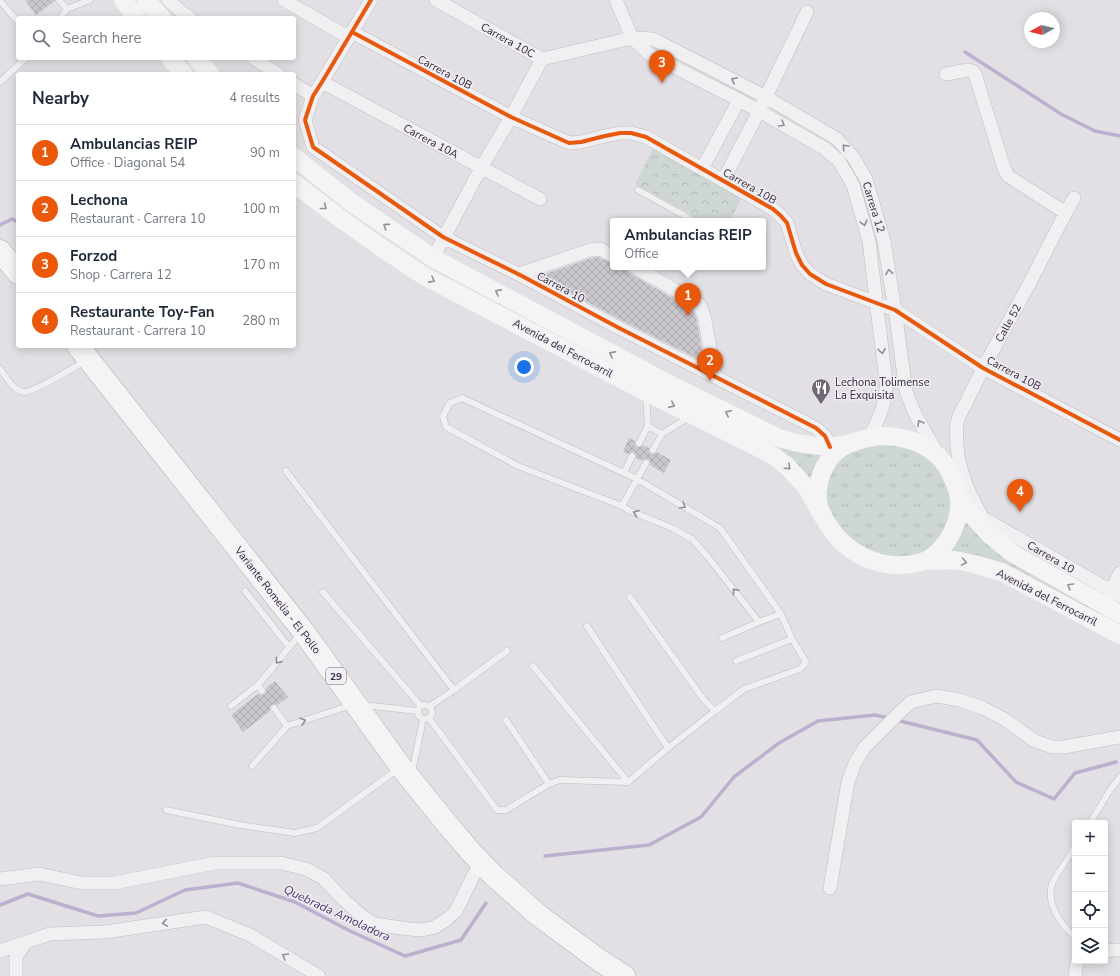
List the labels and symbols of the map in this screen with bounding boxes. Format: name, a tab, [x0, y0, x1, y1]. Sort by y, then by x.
north arrow	[1024, 12, 1060, 48]
street label: Carrera 10C	[478, 19, 538, 62]
pin: 3	[649, 50, 675, 83]
street label: Carrera 10B	[415, 52, 475, 93]
one-way arrow	[731, 78, 738, 85]
one-way arrow	[778, 119, 785, 126]
street label: Carrera 10A	[401, 121, 461, 162]
one-way arrow	[842, 144, 849, 152]
street label: Carrera 10B	[720, 165, 779, 208]
street label: Carrera 12	[859, 180, 888, 234]
one-way arrow	[320, 202, 327, 209]
one-way arrow	[859, 219, 868, 226]
one-way arrow	[383, 223, 390, 231]
one-way arrow	[885, 268, 893, 275]
street label: Carrera 10	[534, 269, 588, 307]
one-way arrow	[428, 275, 435, 283]
pin: 1	[675, 283, 701, 316]
one-way arrow	[495, 290, 502, 297]
street label: Calle 52	[992, 302, 1025, 345]
street label: Avenida del Ferrocarril	[510, 316, 616, 382]
pin: 2	[697, 348, 723, 381]
one-way arrow	[877, 348, 886, 354]
one-way arrow	[609, 351, 616, 358]
street label: Carrera 10B	[984, 353, 1044, 394]
your location	[514, 357, 534, 377]
place label: Lechona Tolimense La Exquisita	[835, 375, 930, 403]
restaurant icon: Lechona Tolimense La Exquisita	[810, 377, 832, 405]
one-way arrow	[667, 400, 675, 407]
one-way arrow	[725, 410, 732, 418]
one-way arrow	[918, 420, 925, 427]
one-way arrow	[783, 463, 791, 470]
pin: 4	[1007, 479, 1033, 512]
one-way arrow	[679, 501, 686, 508]
one-way arrow	[632, 510, 640, 518]
street label: Carrera 10	[1024, 538, 1078, 577]
street label: Variante Romelia - El Pollo	[230, 543, 324, 657]
one-way arrow	[961, 557, 967, 566]
street label: Avenida del Ferrocarril	[994, 565, 1101, 630]
one-way arrow	[1067, 584, 1074, 591]
one-way arrow	[733, 589, 740, 596]
one-way arrow	[276, 656, 283, 663]
road number: 29	[326, 668, 346, 684]
one-way arrow	[300, 717, 307, 726]
water label: Quebrada Amoladora	[281, 881, 393, 945]
one-way arrow	[162, 918, 168, 927]
one-way arrow	[282, 954, 289, 961]

